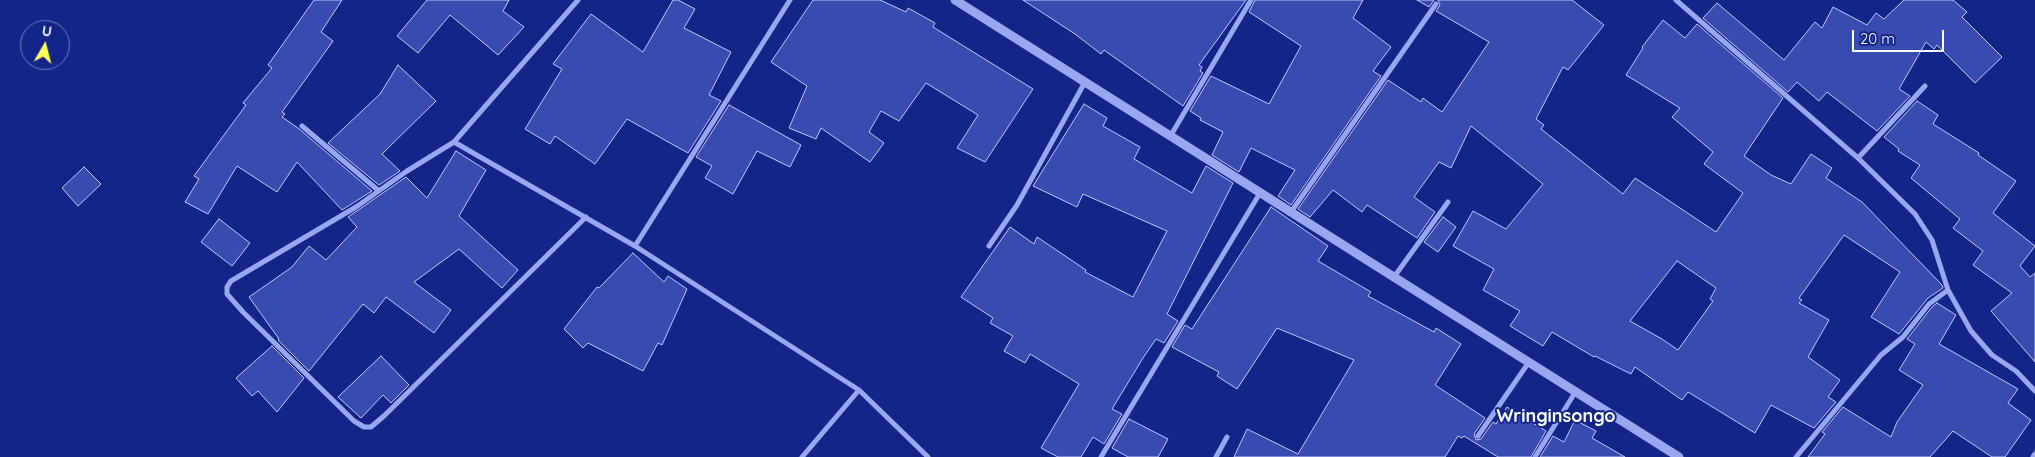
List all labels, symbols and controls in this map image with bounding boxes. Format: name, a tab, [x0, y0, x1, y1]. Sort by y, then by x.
north arrow	[20, 20, 70, 70]
scale bar	[1855, 20, 1948, 52]
text: U	[41, 22, 53, 41]
text: 20 m	[1860, 29, 1895, 48]
district label: Wringinsongo	[1496, 406, 1616, 428]

